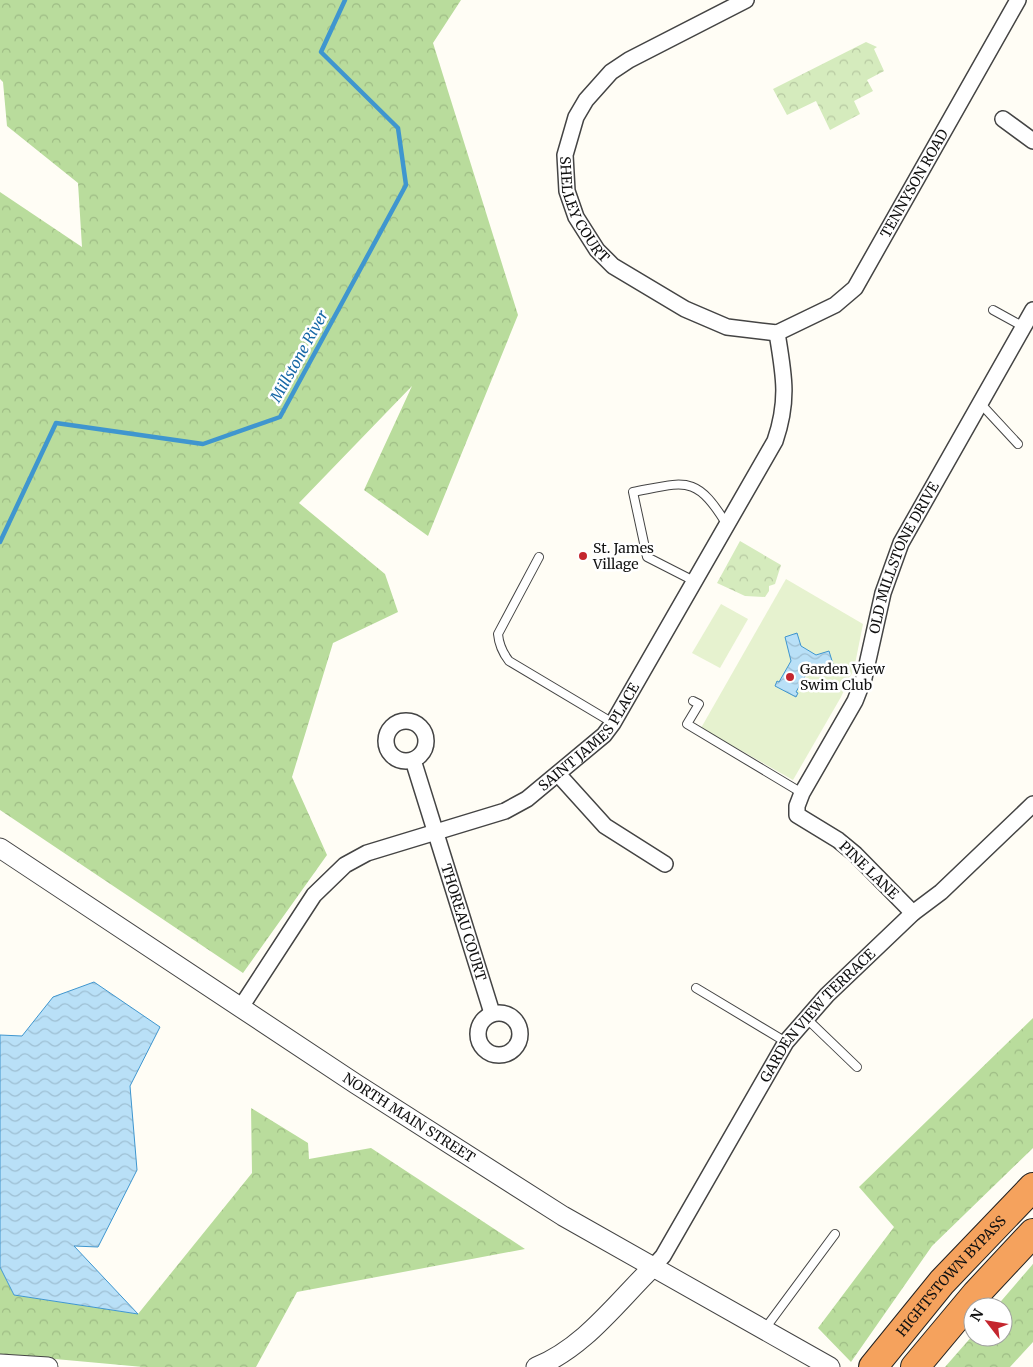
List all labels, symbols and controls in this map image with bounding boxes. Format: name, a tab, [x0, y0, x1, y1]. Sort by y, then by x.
street label: TENNYSON ROAD	[876, 125, 952, 241]
street label: SHELLEY COURT	[556, 156, 614, 267]
water label: Millstone River	[266, 306, 332, 406]
street label: OLD MILLSTONE DRIVE	[865, 479, 943, 635]
place label: St. James Village	[592, 539, 654, 573]
marker: St. James Village	[577, 550, 589, 562]
place label: Garden View Swim Club	[800, 660, 885, 694]
marker: Garden View Swim Club	[784, 671, 796, 683]
street label: SAINT JAMES PLACE	[535, 679, 643, 795]
street label: PINE LANE	[835, 837, 903, 903]
street label: THOREAU COURT	[437, 862, 490, 983]
street label: GARDEN VIEW TERRACE	[756, 945, 879, 1085]
street label: NORTH MAIN STREET	[340, 1069, 479, 1167]
street label: HIGHTSTOWN BYPASS	[893, 1212, 1009, 1340]
north arrow	[963, 1297, 1013, 1347]

